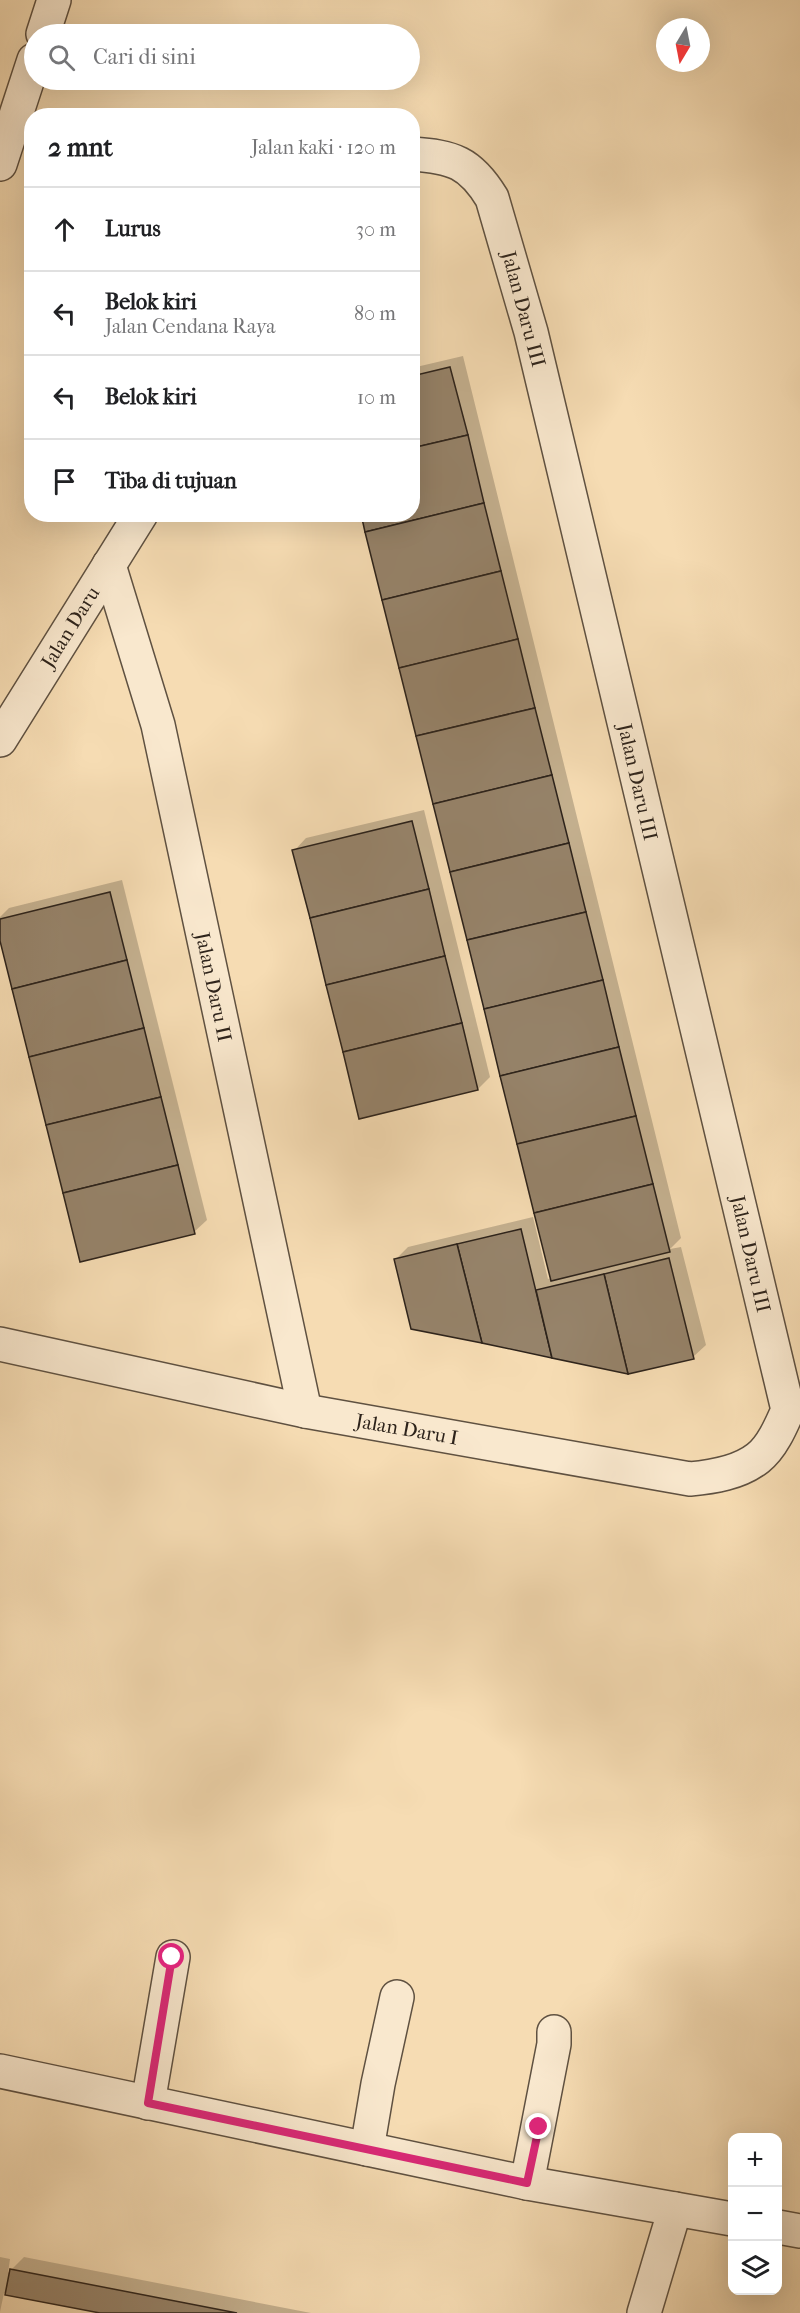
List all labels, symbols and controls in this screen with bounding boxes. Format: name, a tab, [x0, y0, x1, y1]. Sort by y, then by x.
north arrow	[656, 18, 710, 72]
search box	[24, 24, 420, 90]
icon: search	[45, 41, 78, 74]
text: Cari di sini	[93, 44, 196, 70]
text: 2 mnt	[48, 132, 113, 163]
text: Jalan kaki · 120 m	[251, 136, 396, 159]
icon: ahead	[48, 213, 81, 246]
text: Lurus	[105, 216, 161, 242]
text: 30 m	[356, 218, 396, 241]
street label: Jalan Daru III	[496, 247, 550, 370]
text: Belok kiri	[105, 289, 197, 315]
icon: left	[48, 297, 81, 330]
text: 80 m	[354, 302, 396, 325]
text: Jalan Cendana Raya	[105, 315, 276, 338]
icon: left	[48, 381, 81, 414]
text: Belok kiri	[105, 384, 197, 410]
text: 10 m	[357, 386, 396, 409]
icon: arrive	[48, 465, 81, 498]
text: Tiba di tujuan	[105, 468, 237, 494]
street label: Jalan Daru	[35, 582, 105, 674]
street label: Jalan Daru III	[612, 720, 662, 843]
street label: Jalan Daru II	[190, 928, 236, 1044]
street label: Jalan Daru III	[725, 1192, 775, 1315]
street label: Jalan Daru I	[352, 1409, 460, 1450]
route start	[158, 1943, 184, 1969]
route end	[525, 2113, 551, 2139]
map controls	[728, 2133, 782, 2295]
button: +	[728, 2133, 782, 2187]
button: −	[728, 2187, 782, 2241]
button: layers	[728, 2241, 782, 2295]

